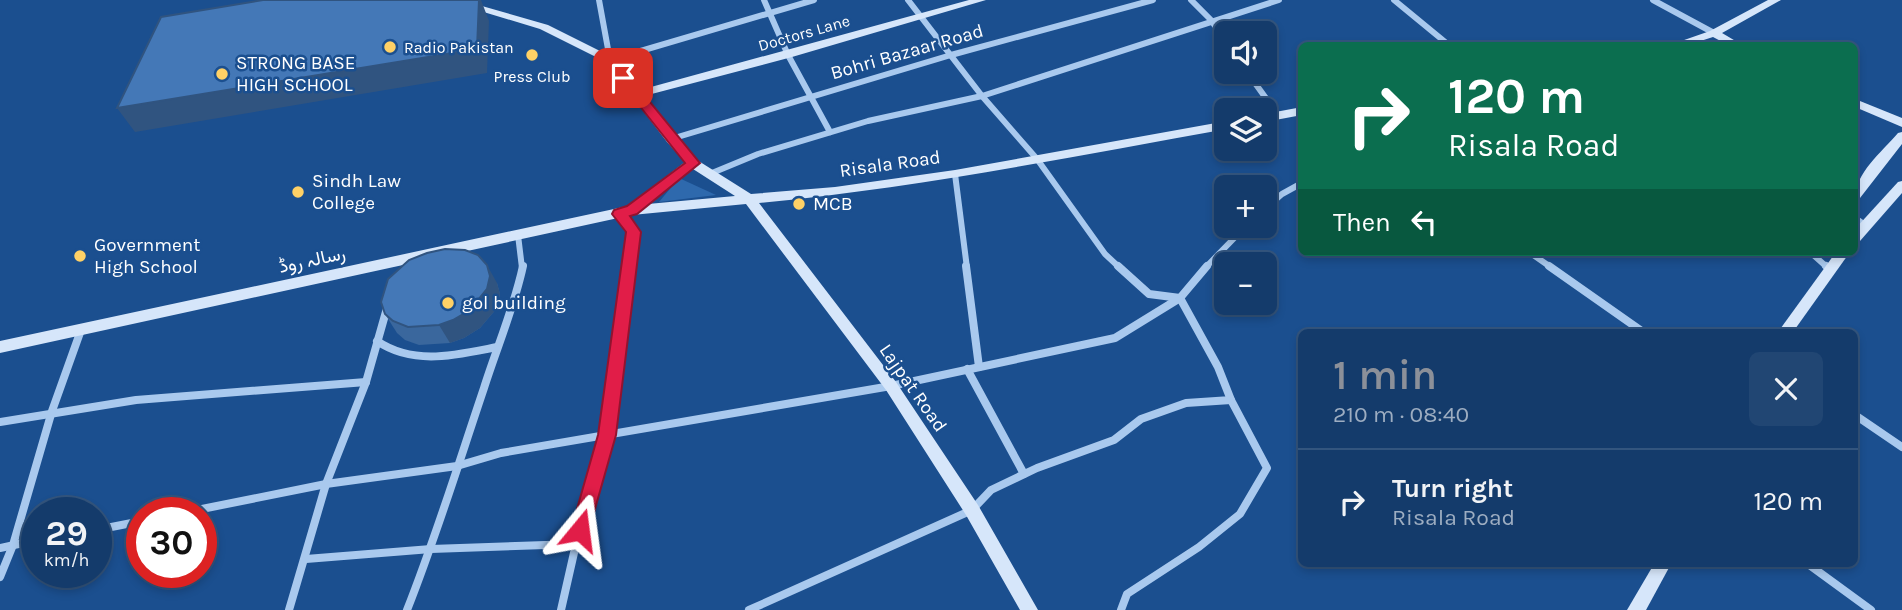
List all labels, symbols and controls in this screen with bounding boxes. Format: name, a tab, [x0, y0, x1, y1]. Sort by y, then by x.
street label: Doctors Lane	[756, 11, 852, 55]
street label: Bohri Bazaar Road	[828, 20, 986, 84]
map controls	[1214, 21, 1277, 315]
button: sound	[1214, 21, 1277, 84]
place label: Radio Pakistan	[404, 38, 514, 57]
marker: Radio Pakistan	[382, 39, 398, 55]
marker: Press Club	[524, 47, 540, 63]
pin	[593, 48, 653, 108]
place label: STRONG BASE HIGH SCHOOL	[236, 52, 356, 96]
icon: arrive	[604, 59, 642, 97]
marker: STRONG BASE HIGH SCHOOL	[214, 66, 230, 82]
place label: Press Club	[494, 67, 570, 86]
text: 120 m	[1448, 68, 1585, 125]
icon: right	[1333, 70, 1424, 161]
button: layers	[1214, 98, 1277, 161]
text: Risala Road	[1448, 127, 1619, 164]
street label: Risala Road	[838, 146, 942, 182]
place label: Sindh Law College	[312, 170, 401, 214]
button: +	[1214, 175, 1277, 238]
marker: Sindh Law College	[290, 184, 306, 200]
place label: MCB	[813, 193, 853, 215]
marker: MCB	[791, 196, 807, 212]
icon: left	[1405, 203, 1443, 241]
text: Then	[1333, 207, 1391, 238]
place label: Government High School	[94, 234, 200, 278]
street label: رسالہ روڈ	[277, 242, 347, 278]
marker: Government High School	[72, 248, 88, 264]
button: −	[1214, 252, 1277, 315]
place label: gol building	[462, 292, 566, 314]
marker: gol building	[440, 295, 456, 311]
street label: Lajpat Road	[875, 340, 951, 436]
text: 1 min	[1333, 350, 1437, 400]
button: close	[1749, 352, 1823, 426]
text: 210 m · 08:40	[1333, 401, 1469, 428]
text: Turn right	[1392, 473, 1513, 504]
icon: right	[1333, 483, 1371, 521]
text: 120 m	[1753, 486, 1823, 517]
position arrow	[543, 493, 617, 567]
speed limit sign: 30	[126, 497, 217, 588]
text: Risala Road	[1392, 504, 1515, 531]
text: 29	[45, 513, 88, 554]
text: km/h	[44, 549, 89, 571]

